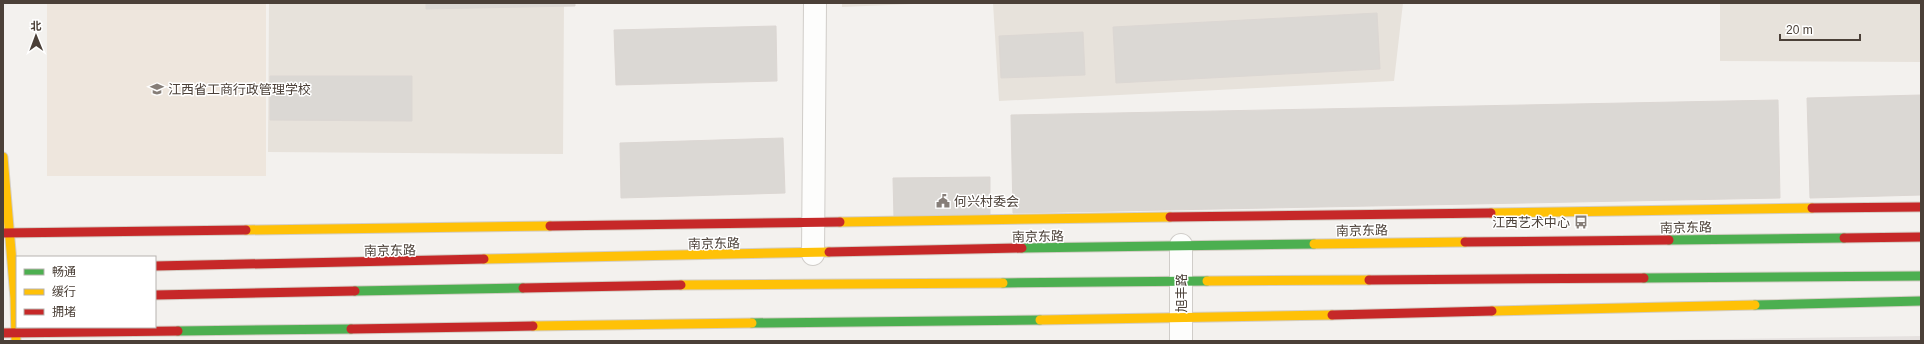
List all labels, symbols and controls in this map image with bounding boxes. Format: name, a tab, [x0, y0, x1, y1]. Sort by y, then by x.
north arrow	[16, 16, 56, 56]
scale bar	[1780, 16, 1860, 42]
text: 北	[30, 20, 41, 32]
text: 20 m	[1786, 23, 1813, 37]
school or university icon: 江西省工商行政管理学校	[149, 81, 165, 97]
place label: 江西省工商行政管理学校	[168, 82, 311, 97]
public building icon: 何兴村委会	[935, 193, 951, 209]
place label: 何兴村委会	[954, 194, 1019, 209]
bus stop icon: 江西艺术中心	[1573, 214, 1589, 230]
place label: 江西艺术中心	[1492, 215, 1570, 230]
street label: 南京东路	[1660, 220, 1712, 235]
street label: 南京东路	[1336, 223, 1388, 238]
street label: 南京东路	[1012, 229, 1064, 244]
street label: 南京东路	[688, 236, 740, 251]
street label: 南京东路	[364, 243, 416, 258]
legend	[16, 256, 156, 328]
text: 畅通	[52, 265, 76, 279]
street label: 旭丰路	[1174, 273, 1189, 313]
text: 缓行	[52, 285, 76, 299]
text: 拥堵	[52, 305, 76, 319]

